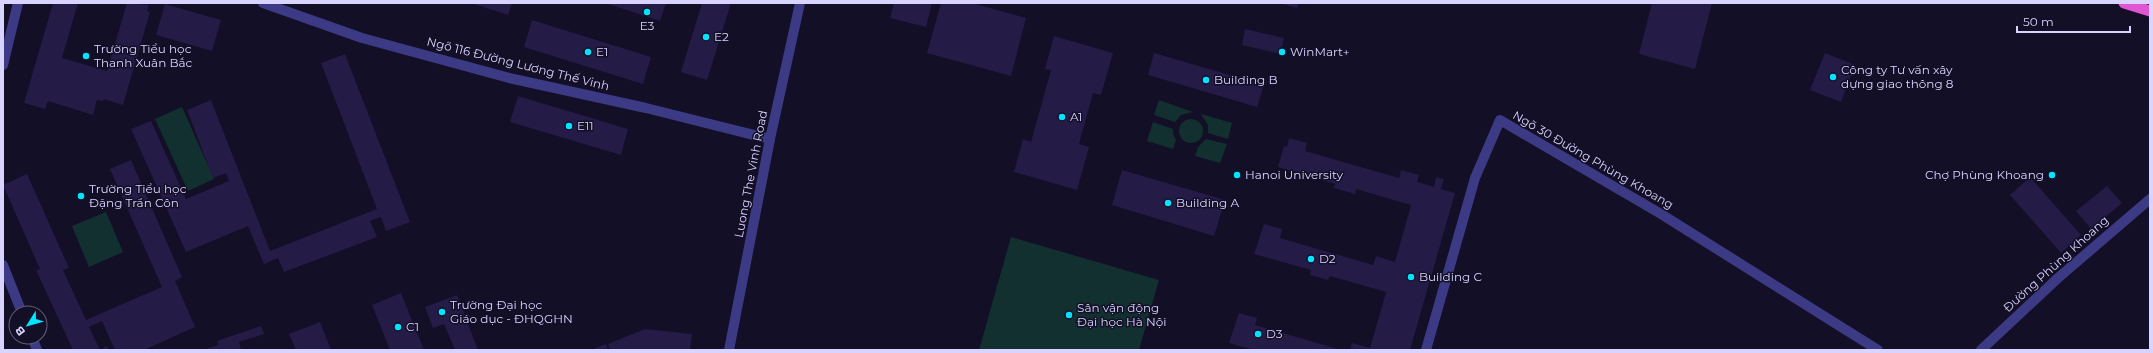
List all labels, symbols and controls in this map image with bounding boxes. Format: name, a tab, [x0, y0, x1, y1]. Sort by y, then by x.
marker: E3	[642, 7, 652, 17]
scale bar	[2017, 8, 2130, 34]
text: 50 m	[2023, 14, 2054, 29]
place label: E3	[640, 18, 655, 33]
place label: E2	[714, 29, 729, 44]
marker: E2	[701, 32, 711, 42]
street label: Ngõ 116 Đường Lương Thế Vinh	[425, 34, 611, 93]
place label: Trường Tiểu học Thanh Xuân Bắc	[94, 41, 193, 70]
place label: E1	[596, 44, 608, 59]
place label: WinMart+	[1290, 44, 1350, 59]
marker: E1	[583, 47, 593, 57]
marker: WinMart+	[1277, 47, 1287, 57]
marker: Trường Tiểu học Thanh Xuân Bắc	[81, 51, 91, 61]
place label: Công ty Tư vấn xây dựng giao thông 8	[1841, 62, 1954, 91]
place label: Building B	[1214, 72, 1277, 87]
marker: Công ty Tư vấn xây dựng giao thông 8	[1828, 72, 1838, 82]
marker: Building B	[1201, 75, 1211, 85]
street label: Ngõ 30 Đường Phùng Khoang	[1510, 107, 1676, 212]
street label: Luong The Vinh Road	[731, 109, 770, 239]
place label: A1	[1070, 109, 1082, 124]
marker: A1	[1057, 112, 1067, 122]
place label: E11	[577, 118, 594, 133]
marker: E11	[564, 121, 574, 131]
place label: Hanoi University	[1245, 167, 1343, 182]
place label: Chợ Phùng Khoang	[1925, 167, 2044, 182]
marker: Hanoi University	[1232, 170, 1242, 180]
marker: Chợ Phùng Khoang	[2047, 170, 2057, 180]
place label: Trường Tiểu học Đặng Trần Côn	[89, 181, 187, 210]
marker: Trường Tiểu học Đặng Trần Côn	[76, 191, 86, 201]
place label: Building A	[1176, 195, 1239, 210]
marker: Building A	[1163, 198, 1173, 208]
street label: Đường Phùng Khoang	[2000, 212, 2111, 315]
place label: D2	[1319, 251, 1336, 266]
marker: D2	[1306, 254, 1316, 264]
place label: Building C	[1419, 269, 1482, 284]
marker: Building C	[1406, 272, 1416, 282]
place label: Trường Đại học Giáo dục - ĐHQGHN	[450, 297, 573, 326]
place label: Sân vận động Đại học Hà Nội	[1077, 300, 1166, 329]
north arrow	[8, 305, 48, 345]
marker: Trường Đại học Giáo dục - ĐHQGHN	[437, 307, 447, 317]
marker: Sân vận động Đại học Hà Nội	[1064, 310, 1074, 320]
place label: C1	[406, 319, 419, 334]
marker: C1	[393, 322, 403, 332]
text: B	[12, 323, 28, 339]
place label: D3	[1266, 326, 1283, 341]
marker: D3	[1253, 329, 1263, 339]

